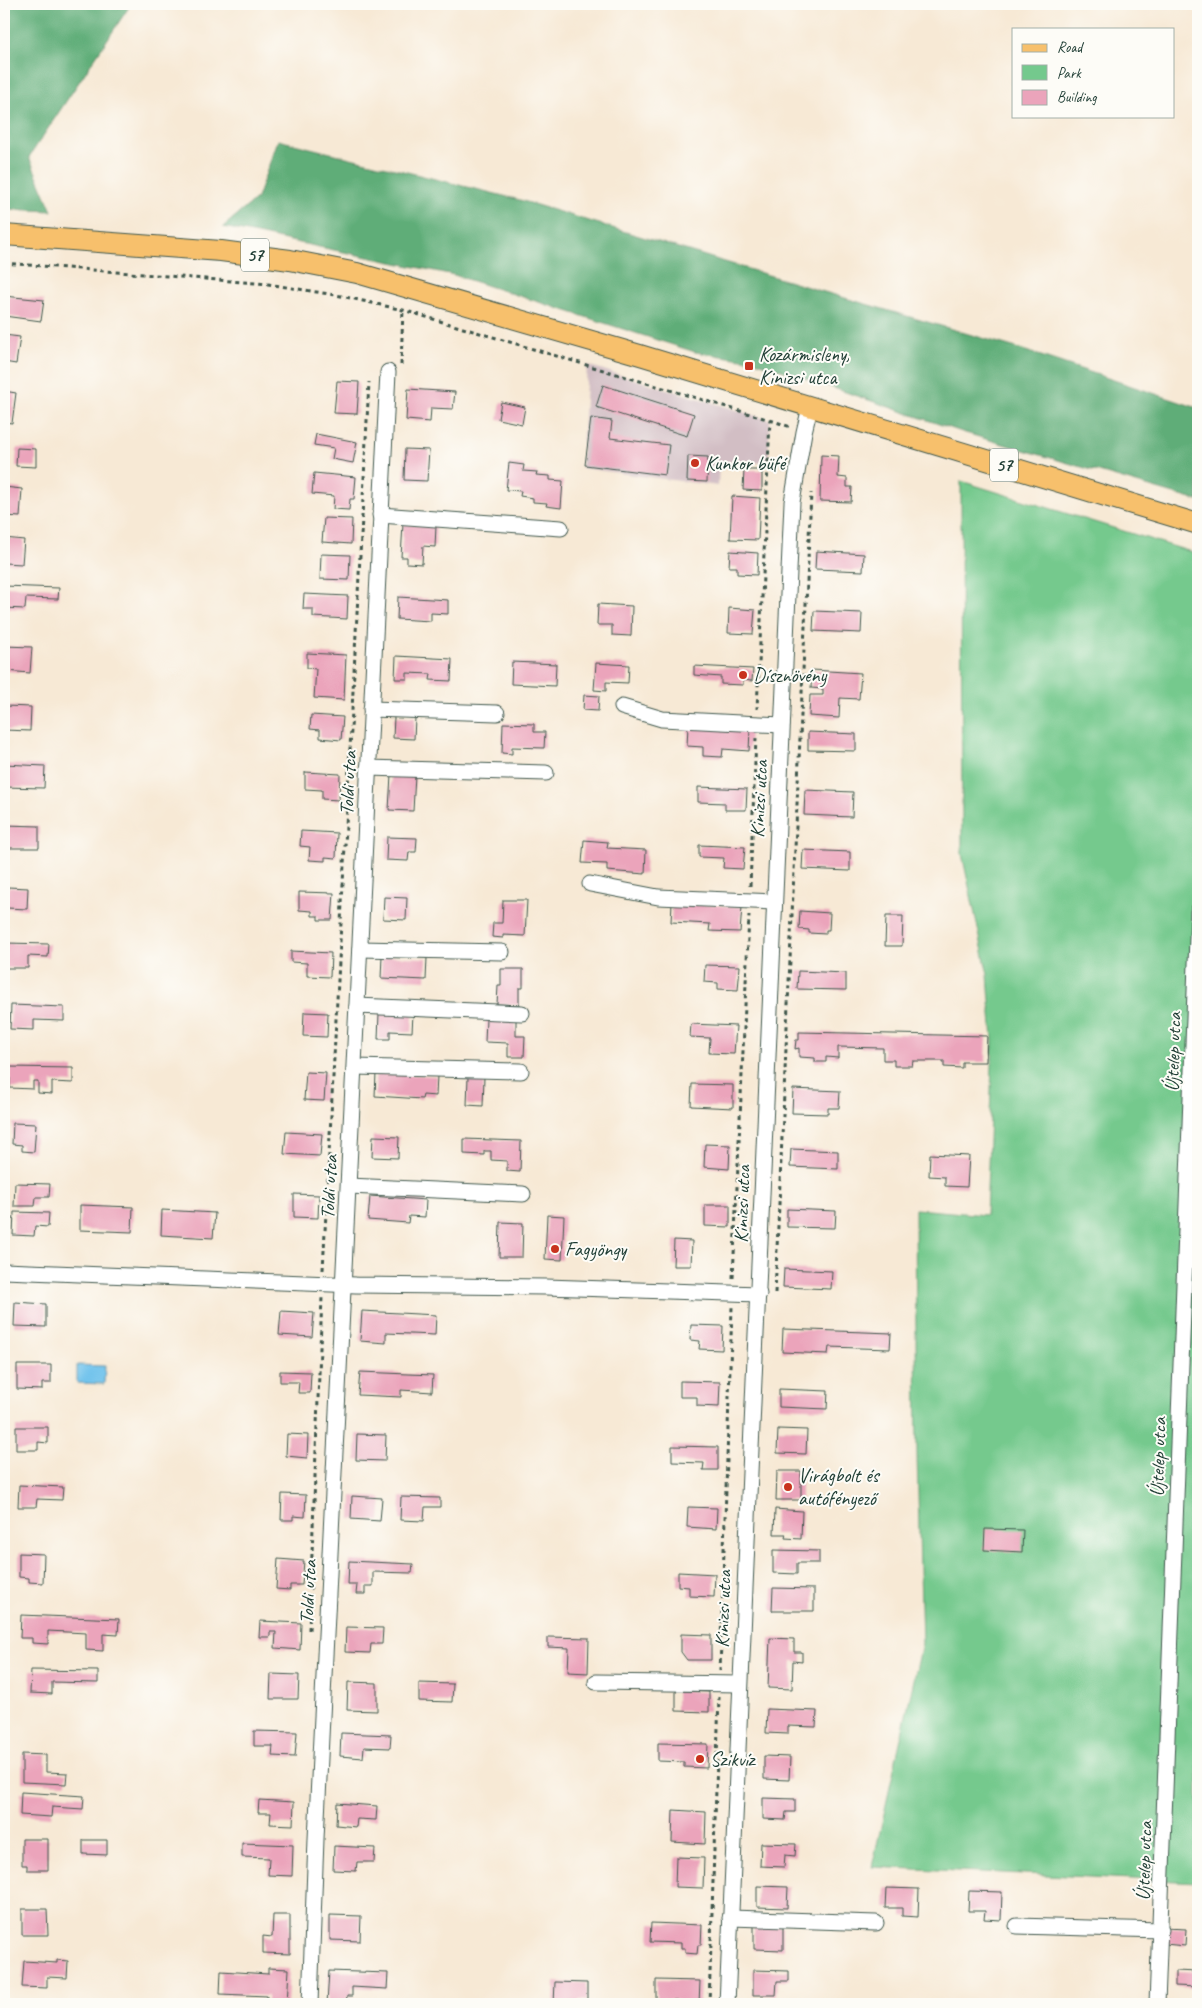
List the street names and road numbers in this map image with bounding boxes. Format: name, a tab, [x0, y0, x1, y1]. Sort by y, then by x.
road number: 57	[241, 238, 269, 272]
road number: 57	[990, 448, 1018, 482]
street label: Toldi utca	[334, 749, 362, 816]
street label: Kinizsi utca	[744, 758, 774, 838]
street label: Újtelep utca	[1159, 1011, 1187, 1092]
street label: Toldi utca	[315, 1153, 343, 1220]
street label: Kinizsi utca	[728, 1163, 756, 1243]
street label: Újtelep utca	[1144, 1416, 1172, 1497]
street label: Toldi utca	[294, 1558, 322, 1625]
street label: Kinizsi utca	[709, 1568, 737, 1648]
street label: Újtelep utca	[1130, 1820, 1158, 1901]

